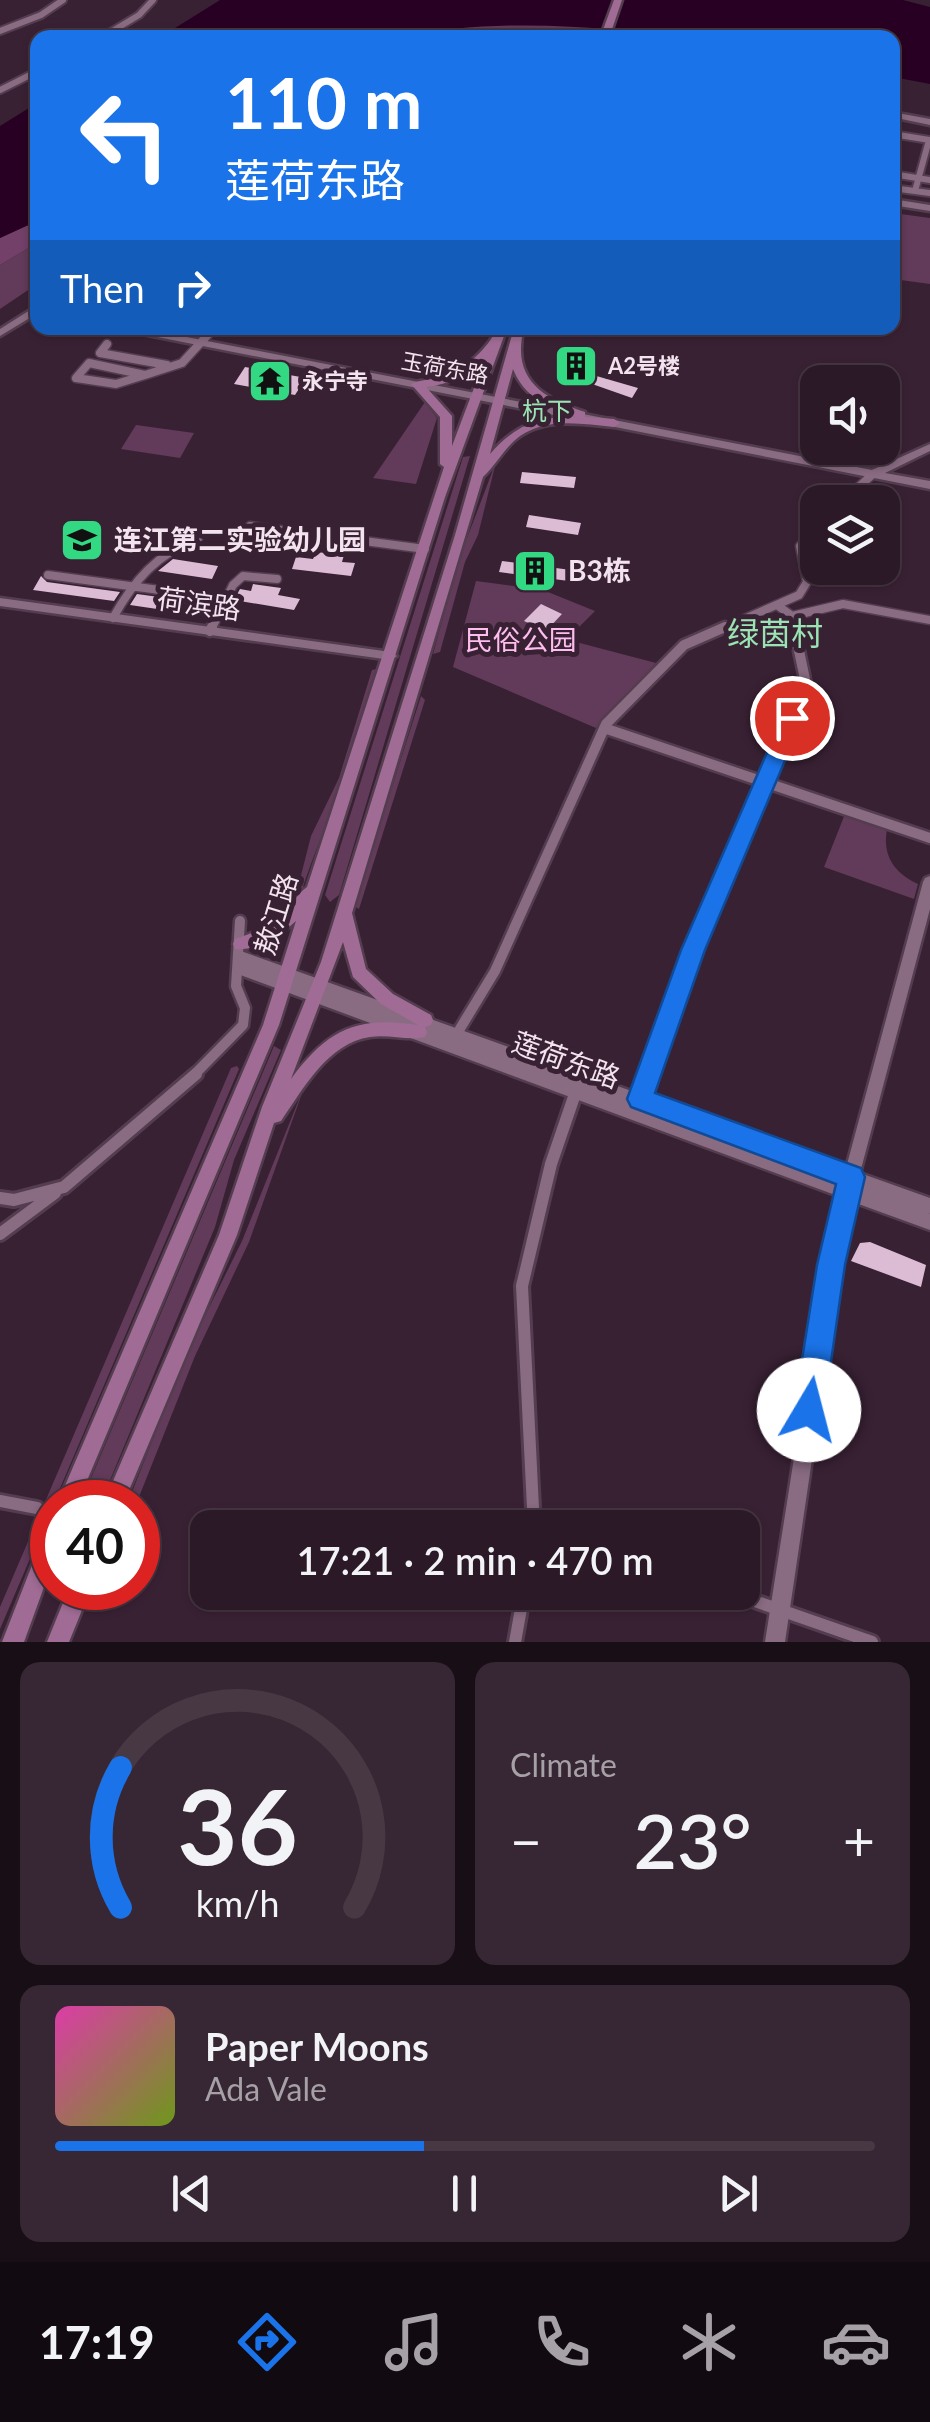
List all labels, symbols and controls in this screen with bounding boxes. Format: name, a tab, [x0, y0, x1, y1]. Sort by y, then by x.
text: 110 m	[225, 60, 422, 144]
icon: left	[60, 70, 190, 200]
text: 莲荷东路	[225, 153, 405, 207]
icon: right	[165, 260, 220, 315]
text: Then	[60, 265, 145, 311]
building icon: A2号楼	[553, 343, 599, 389]
street label: 玉荷东路	[399, 347, 491, 388]
place label: A2号楼	[607, 352, 680, 379]
temple icon: 永宁寺	[247, 358, 293, 404]
map controls	[800, 365, 900, 585]
button: sound	[800, 365, 900, 465]
place label: 永宁寺	[302, 367, 368, 394]
district label: 杭下	[522, 395, 572, 425]
button: layers	[800, 485, 900, 585]
school or university icon: 连江第二实验幼儿园	[59, 517, 105, 563]
place label: 连江第二实验幼儿园	[114, 522, 366, 556]
building icon: B3栋	[512, 548, 558, 594]
place label: B3栋	[568, 553, 631, 587]
street label: 荷滨路	[155, 580, 243, 626]
district label: 绿茵村	[727, 613, 823, 652]
park label: 民俗公园	[465, 622, 577, 656]
pin	[750, 676, 835, 761]
icon: arrive	[765, 691, 820, 746]
street label: 敖江路	[247, 869, 304, 959]
street label: 莲荷东路	[508, 1024, 625, 1094]
position arrow	[757, 1358, 861, 1462]
speed limit sign: 40	[30, 1480, 160, 1610]
text: 17:21 · 2 min · 470 m	[297, 1537, 653, 1583]
text: Climate	[510, 1745, 617, 1784]
text: 36	[177, 1762, 298, 1887]
text: 23°	[633, 1795, 752, 1885]
text: −	[510, 1807, 542, 1873]
text: +	[843, 1807, 875, 1873]
text: km/h	[196, 1882, 279, 1925]
text: Paper Moons	[205, 2023, 429, 2069]
text: Ada Vale	[205, 2069, 327, 2108]
icon: previous	[164, 2166, 219, 2221]
icon: pause	[437, 2166, 492, 2221]
icon: next	[711, 2166, 766, 2221]
icon: directions	[232, 2307, 302, 2377]
icon: music	[379, 2307, 449, 2377]
icon: phone	[527, 2307, 597, 2377]
icon: climate	[674, 2307, 744, 2377]
icon: car	[821, 2307, 891, 2377]
text: 17:19	[39, 2315, 155, 2369]

